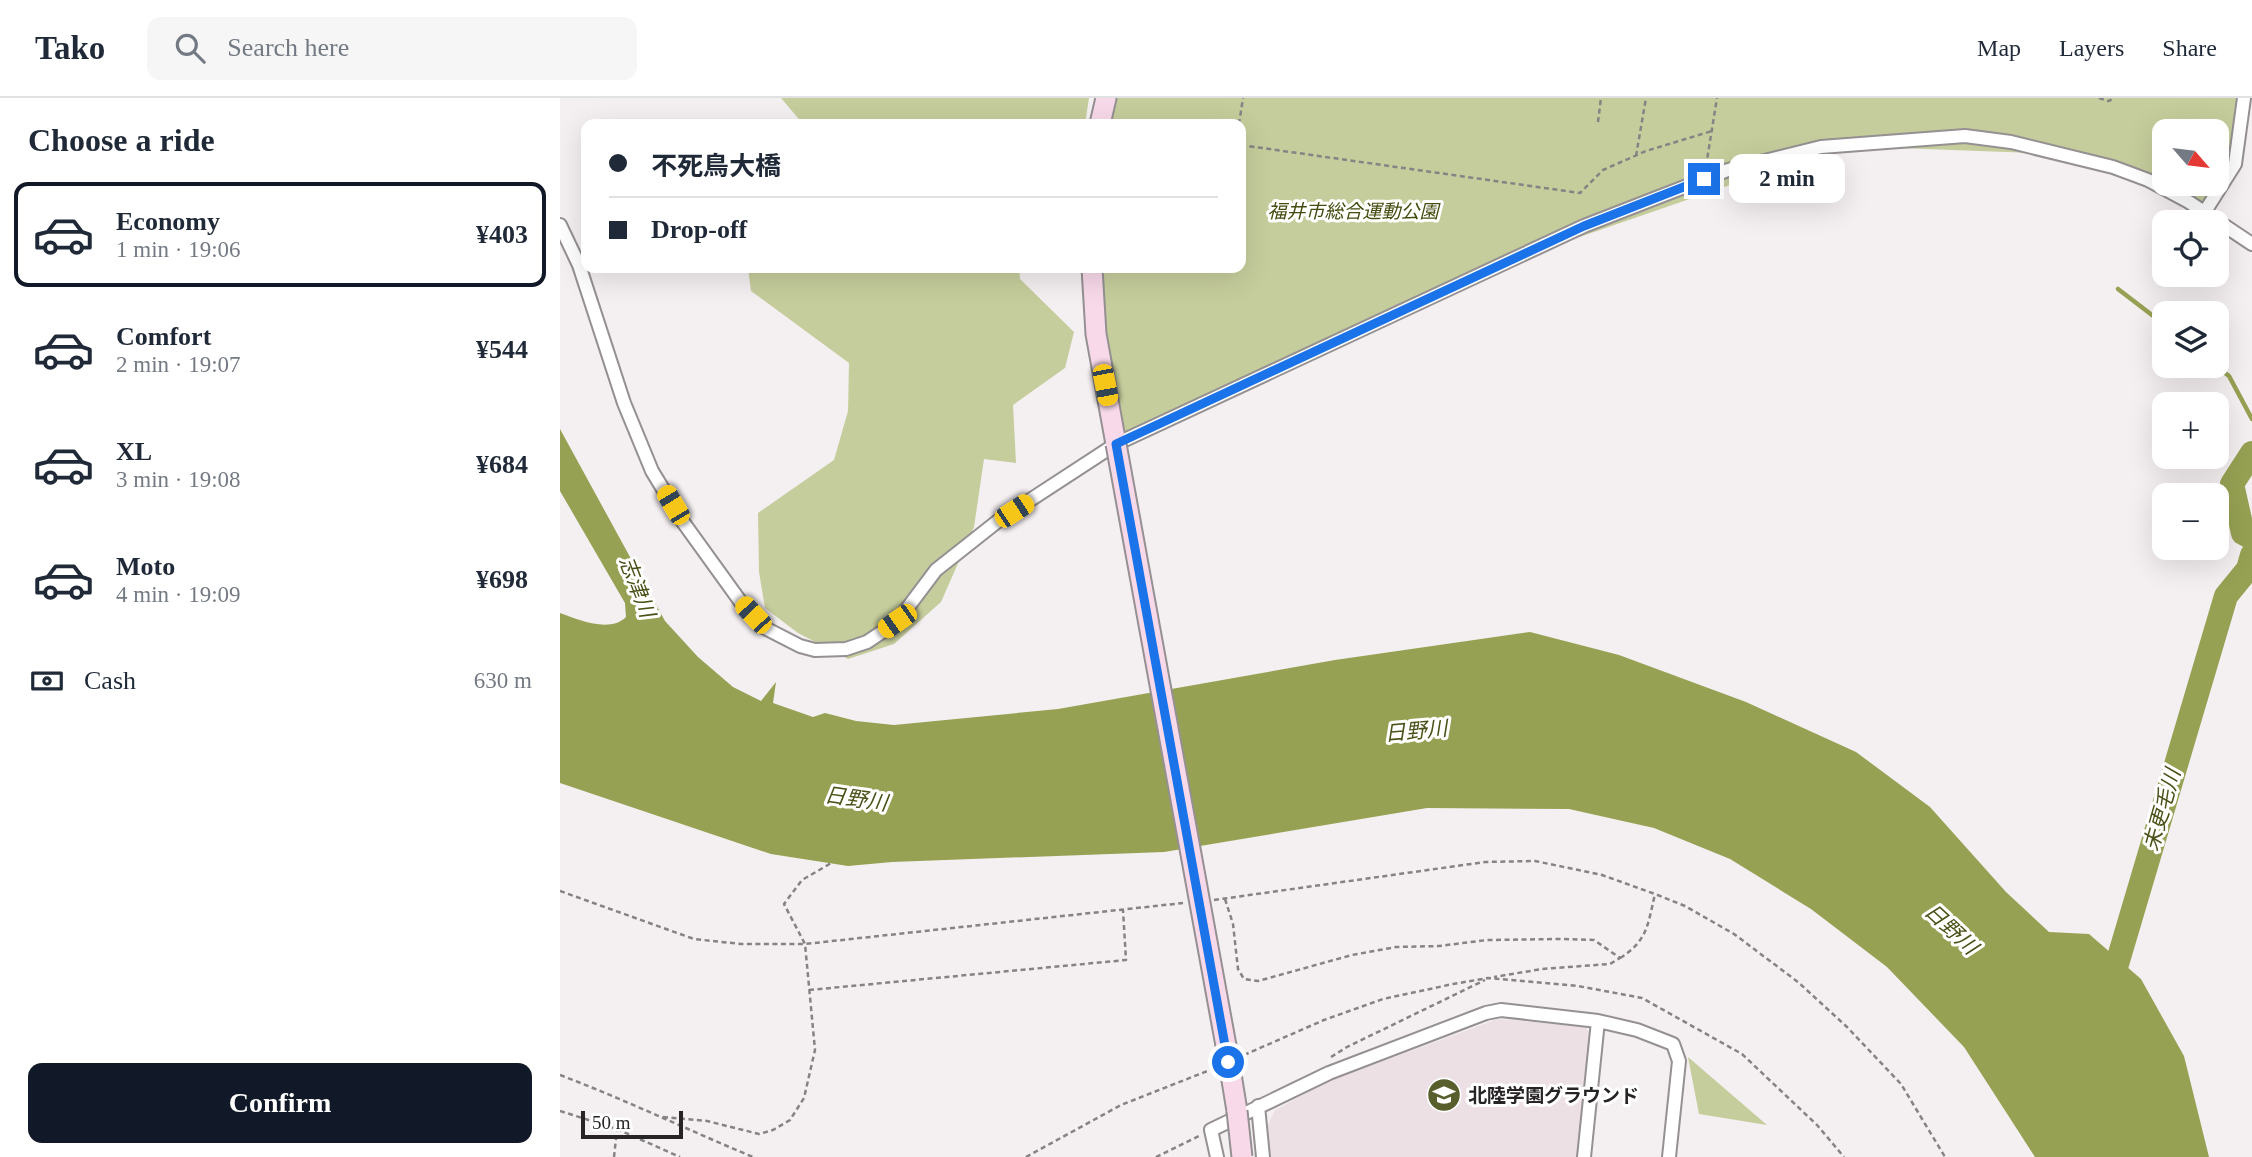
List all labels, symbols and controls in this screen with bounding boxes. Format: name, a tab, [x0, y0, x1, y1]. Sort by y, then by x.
search box	[147, 17, 637, 80]
icon: search	[171, 29, 209, 67]
text: Tako	[35, 30, 105, 66]
text: Search here	[227, 33, 349, 62]
text: Map	[1977, 35, 2021, 61]
text: Layers	[2059, 35, 2124, 61]
text: Share	[2162, 35, 2217, 61]
north arrow	[2152, 119, 2230, 196]
map controls	[2152, 119, 2229, 560]
text: Choose a ride	[28, 122, 215, 158]
text: 不死鳥大橋	[651, 152, 781, 181]
callout: 2 min	[1728, 154, 1844, 204]
route end	[1688, 163, 1720, 195]
text: 2 min	[1759, 166, 1815, 191]
park label: 福井市総合運動公園	[1267, 201, 1441, 222]
icon: car	[32, 203, 95, 266]
text: Economy	[116, 207, 220, 236]
button: locate	[2152, 210, 2229, 287]
text: Drop-off	[651, 215, 747, 244]
text: ¥403	[476, 220, 528, 249]
text: 1 min · 19:06	[116, 237, 241, 262]
button: layers	[2152, 301, 2229, 378]
icon: car	[32, 318, 95, 381]
text: Comfort	[116, 322, 211, 351]
text: ¥544	[476, 335, 528, 364]
text: 2 min · 19:07	[116, 352, 241, 377]
car	[1091, 362, 1120, 408]
button: +	[2152, 392, 2229, 469]
icon: car	[32, 433, 95, 496]
text: XL	[116, 437, 152, 466]
text: ¥684	[476, 450, 528, 479]
text: 3 min · 19:08	[116, 467, 241, 492]
car	[654, 482, 693, 528]
button: −	[2152, 483, 2229, 560]
car	[991, 491, 1038, 531]
icon: car	[32, 548, 95, 611]
text: Moto	[116, 552, 175, 581]
water label: 志津川	[615, 553, 660, 623]
text: ¥698	[476, 565, 528, 594]
text: 4 min · 19:09	[116, 582, 241, 607]
car	[731, 592, 776, 638]
car	[874, 600, 921, 642]
icon: cash	[28, 662, 66, 700]
text: Cash	[84, 666, 136, 695]
text: 630 m	[474, 668, 532, 693]
water label: 日野川	[1384, 716, 1450, 746]
water label: 未更毛川	[2139, 764, 2186, 854]
water label: 日野川	[823, 783, 891, 816]
water label: 日野川	[1920, 899, 1984, 961]
route start	[1212, 1046, 1244, 1078]
button: Confirm	[28, 1063, 532, 1143]
school or university icon: 北陸学園グラウンド	[1425, 1076, 1463, 1114]
place label: 北陸学園グラウンド	[1468, 1085, 1639, 1106]
scale bar	[581, 1108, 682, 1140]
text: 50 m	[592, 1112, 631, 1133]

